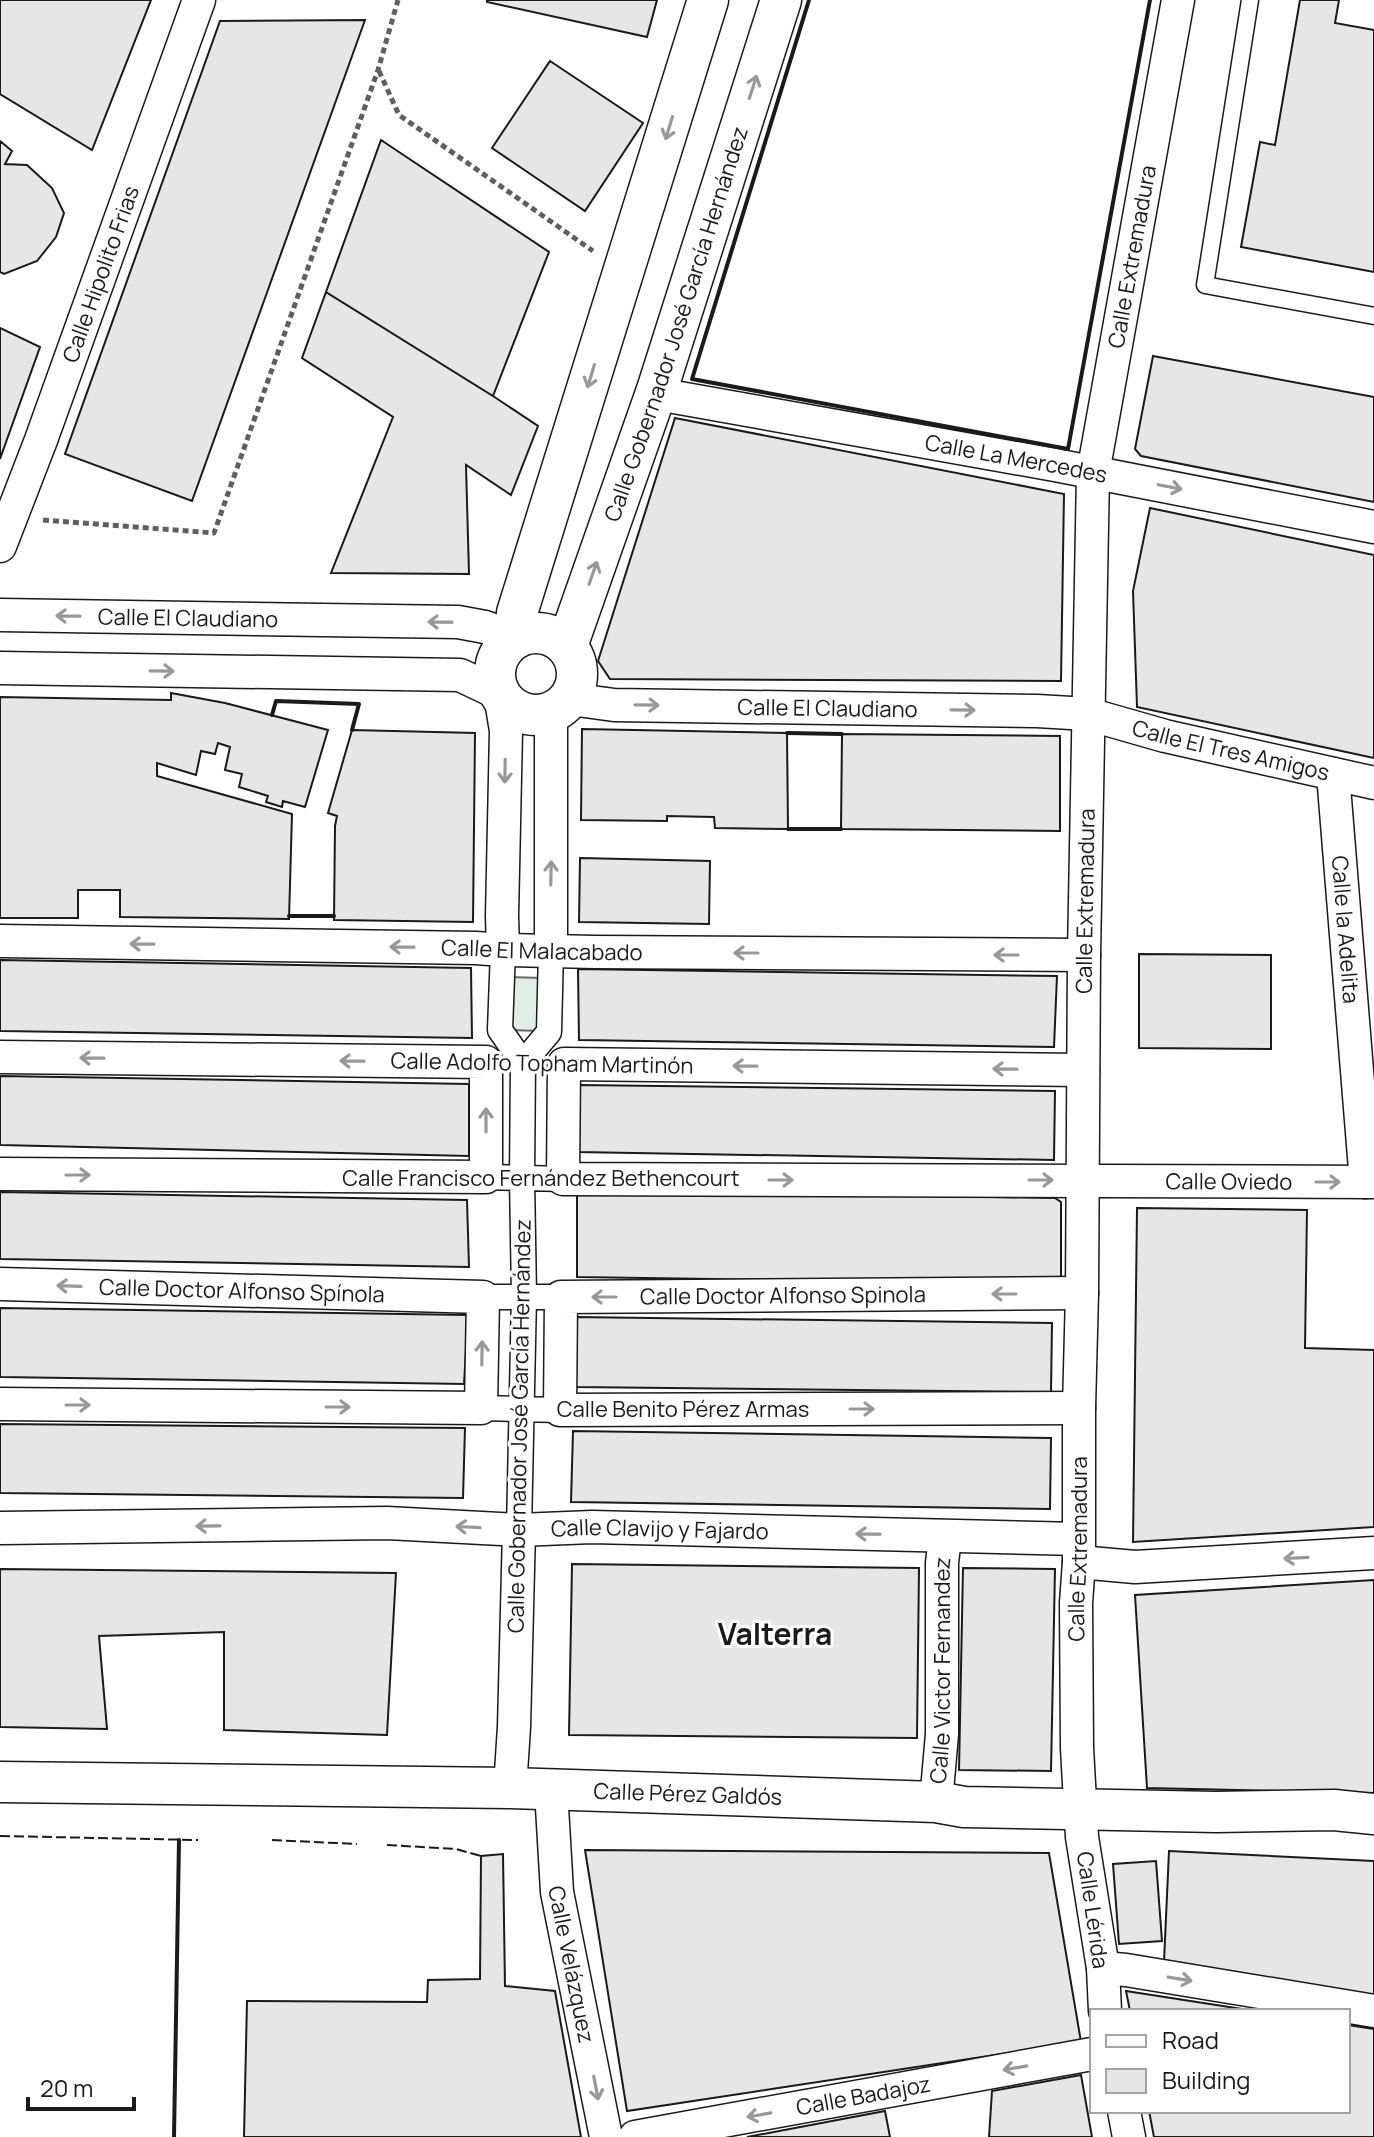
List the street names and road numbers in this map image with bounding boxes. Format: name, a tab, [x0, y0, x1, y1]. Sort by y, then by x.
street label: Calle Gobernador José García Hernández	[597, 123, 755, 526]
street label: Calle Extremadura	[1101, 163, 1163, 351]
street label: Calle Hipolito Frias	[55, 182, 146, 367]
street label: Calle La Mercedes	[923, 427, 1110, 490]
street label: Calle El Claudiano	[98, 601, 278, 634]
street label: Calle El Claudiano	[737, 692, 918, 724]
street label: Calle El Tres Amigos	[1129, 712, 1332, 788]
street label: Calle Extremadura	[1069, 808, 1102, 994]
street label: Calle la Adelita	[1325, 854, 1367, 1005]
street label: Calle El Malacabado	[441, 932, 643, 967]
street label: Calle Adolfo Topham Martinón	[390, 1045, 694, 1081]
street label: Calle Francisco Fernández Bethencourt	[342, 1163, 740, 1193]
street label: Calle Oviedo	[1166, 1166, 1292, 1197]
street label: Calle Gobernador José García Hernández	[500, 1219, 538, 1633]
street label: Calle Doctor Alfonso Spínola	[99, 1272, 385, 1309]
street label: Calle Doctor Alfonso Spinola	[640, 1279, 926, 1311]
street label: Calle Benito Pérez Armas	[557, 1394, 809, 1424]
street label: Calle Extremadura	[1061, 1456, 1094, 1642]
street label: Calle Clavijo y Fajardo	[550, 1512, 769, 1546]
street label: Calle Victor Fernandez	[923, 1555, 958, 1785]
street label: Calle Pérez Galdós	[593, 1776, 783, 1812]
street label: Calle Lérida	[1070, 1850, 1116, 1970]
street label: Calle Velázquez	[541, 1883, 602, 2045]
street label: Calle Badajoz	[794, 2069, 933, 2122]

